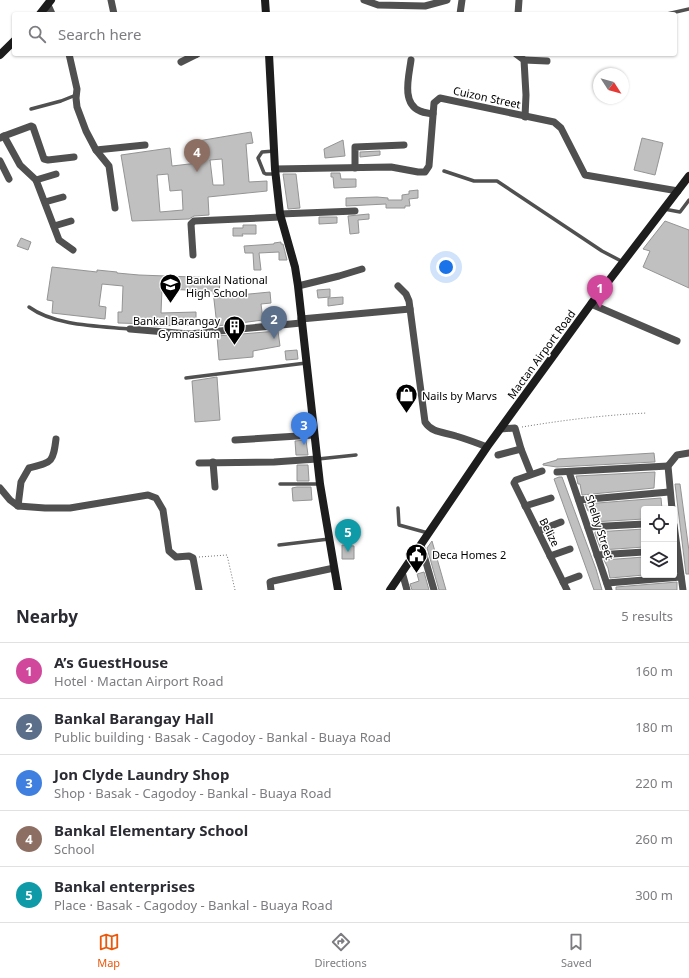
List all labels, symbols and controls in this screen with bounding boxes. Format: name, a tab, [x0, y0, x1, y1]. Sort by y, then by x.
search box	[12, 12, 677, 56]
icon: search	[26, 23, 48, 45]
text: Search here	[58, 24, 141, 44]
north arrow	[593, 68, 629, 104]
street label: Cuizon Street	[452, 83, 522, 111]
pin: 4	[184, 139, 210, 172]
your location	[436, 257, 456, 277]
school or university icon: Bankal National High School	[157, 272, 183, 305]
place label: Bankal National High School	[186, 272, 268, 300]
pin: 1	[587, 275, 613, 308]
pin: 2	[261, 306, 287, 339]
street label: Mactan Airport Road	[504, 306, 578, 402]
place label: Bankal Barangay Gymnasium	[133, 313, 220, 341]
building icon: Bankal Barangay Gymnasium	[222, 313, 248, 346]
shop icon: Nails by Marvs	[393, 382, 419, 415]
place label: Nails by Marvs	[422, 388, 497, 403]
pin: 3	[291, 412, 317, 445]
street label: Shelby Street	[582, 493, 618, 561]
map controls	[641, 506, 677, 578]
button: locate	[641, 506, 677, 542]
street label: Belize	[536, 515, 564, 549]
pin: 5	[335, 519, 361, 552]
public building icon: Deca Homes 2	[404, 541, 430, 574]
button: layers	[641, 542, 677, 578]
place label: Deca Homes 2	[432, 547, 506, 562]
text: Nearby	[16, 605, 78, 628]
text: 5 results	[621, 607, 673, 625]
text: A’s GuestHouse	[54, 652, 168, 672]
text: 1	[25, 662, 33, 680]
text: 160 m	[635, 662, 673, 680]
text: Hotel · Mactan Airport Road	[54, 672, 223, 690]
text: Bankal Barangay Hall	[54, 708, 214, 728]
text: 2	[25, 718, 33, 736]
text: 180 m	[635, 718, 673, 736]
text: Public building · Basak - Cagodoy - Bankal - Buaya Road	[54, 728, 391, 746]
text: Jon Clyde Laundry Shop	[54, 764, 229, 784]
text: 3	[25, 774, 33, 792]
text: 220 m	[635, 774, 673, 792]
text: Shop · Basak - Cagodoy - Bankal - Buaya Road	[54, 784, 332, 802]
text: Bankal Elementary School	[54, 820, 248, 840]
text: 4	[25, 830, 33, 848]
text: 260 m	[635, 830, 673, 848]
text: School	[54, 840, 95, 858]
text: Bankal enterprises	[54, 876, 195, 896]
text: 5	[25, 886, 33, 904]
text: 300 m	[635, 886, 673, 904]
text: Place · Basak - Cagodoy - Bankal - Buaya Road	[54, 896, 333, 914]
tab: Map	[97, 931, 120, 970]
tab: Directions	[314, 931, 367, 970]
tab: Saved	[561, 931, 592, 970]

